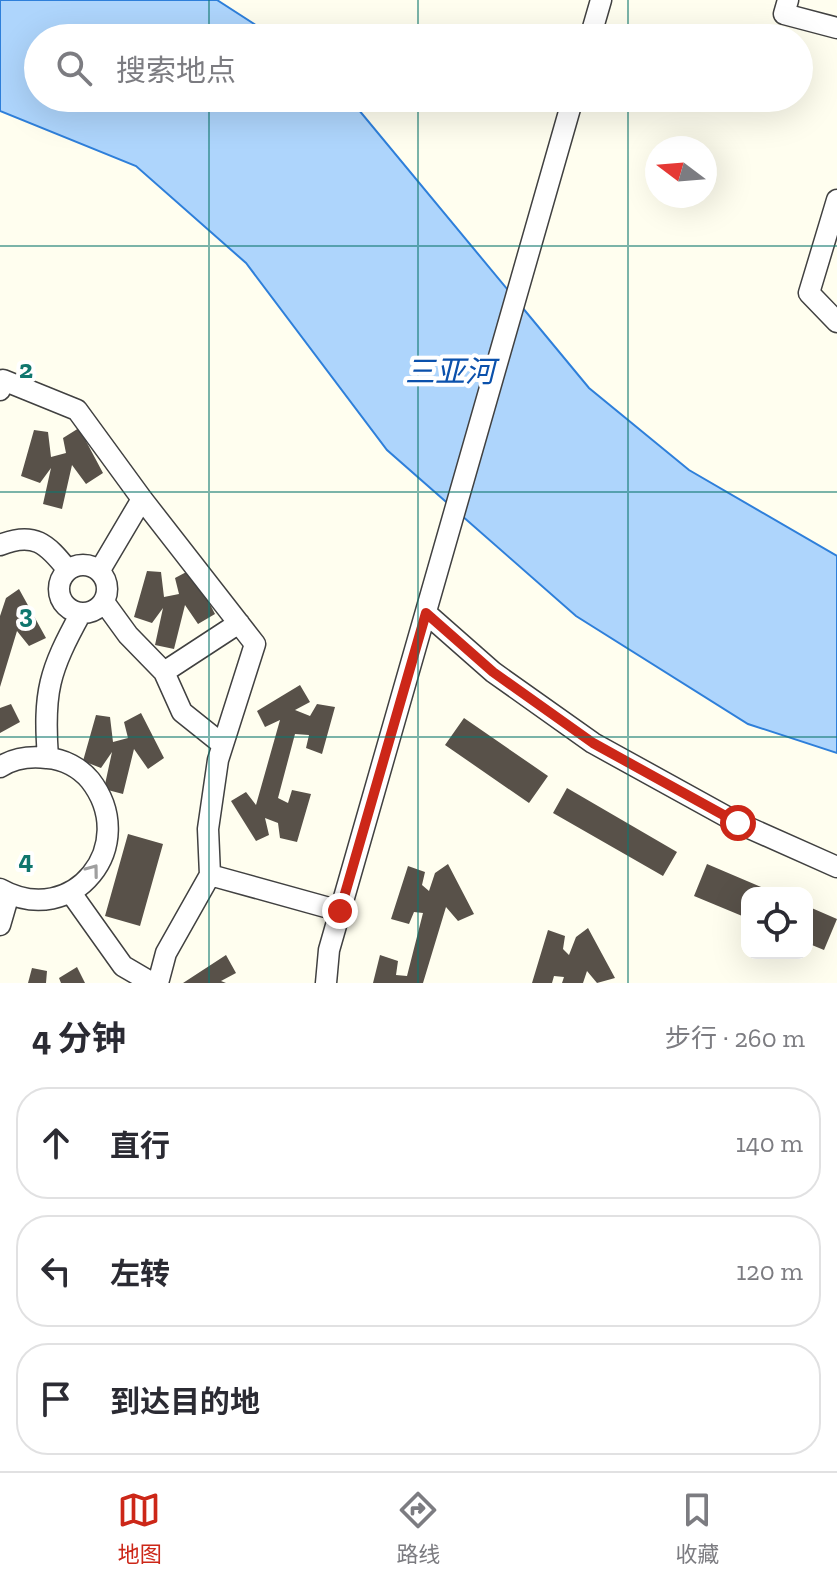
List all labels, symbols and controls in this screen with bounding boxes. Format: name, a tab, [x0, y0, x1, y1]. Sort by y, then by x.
search box	[24, 24, 813, 112]
icon: search	[52, 46, 96, 90]
text: 搜索地点	[116, 53, 236, 89]
north arrow	[645, 136, 717, 208]
text: 2	[19, 353, 33, 385]
water label: 三亚河	[405, 354, 500, 390]
text: 3	[19, 598, 33, 630]
route start	[720, 805, 756, 841]
text: 4	[19, 844, 34, 876]
one-way arrow	[83, 864, 98, 879]
map controls	[741, 887, 813, 959]
button: locate	[741, 887, 813, 959]
route end	[322, 893, 358, 929]
text: 4 分钟	[32, 1018, 126, 1059]
text: 步行 · 260 m	[665, 1022, 805, 1054]
icon: ahead	[34, 1121, 78, 1165]
text: 140 m	[736, 1127, 803, 1159]
text: 直行	[110, 1128, 170, 1164]
icon: left	[34, 1249, 78, 1293]
text: 120 m	[736, 1255, 803, 1287]
text: 左转	[110, 1256, 170, 1292]
icon: arrive	[34, 1377, 78, 1421]
text: 到达目的地	[110, 1384, 260, 1420]
tab: 地图	[117, 1488, 162, 1568]
tab: 路线	[396, 1488, 441, 1568]
tab: 收藏	[675, 1488, 720, 1568]

